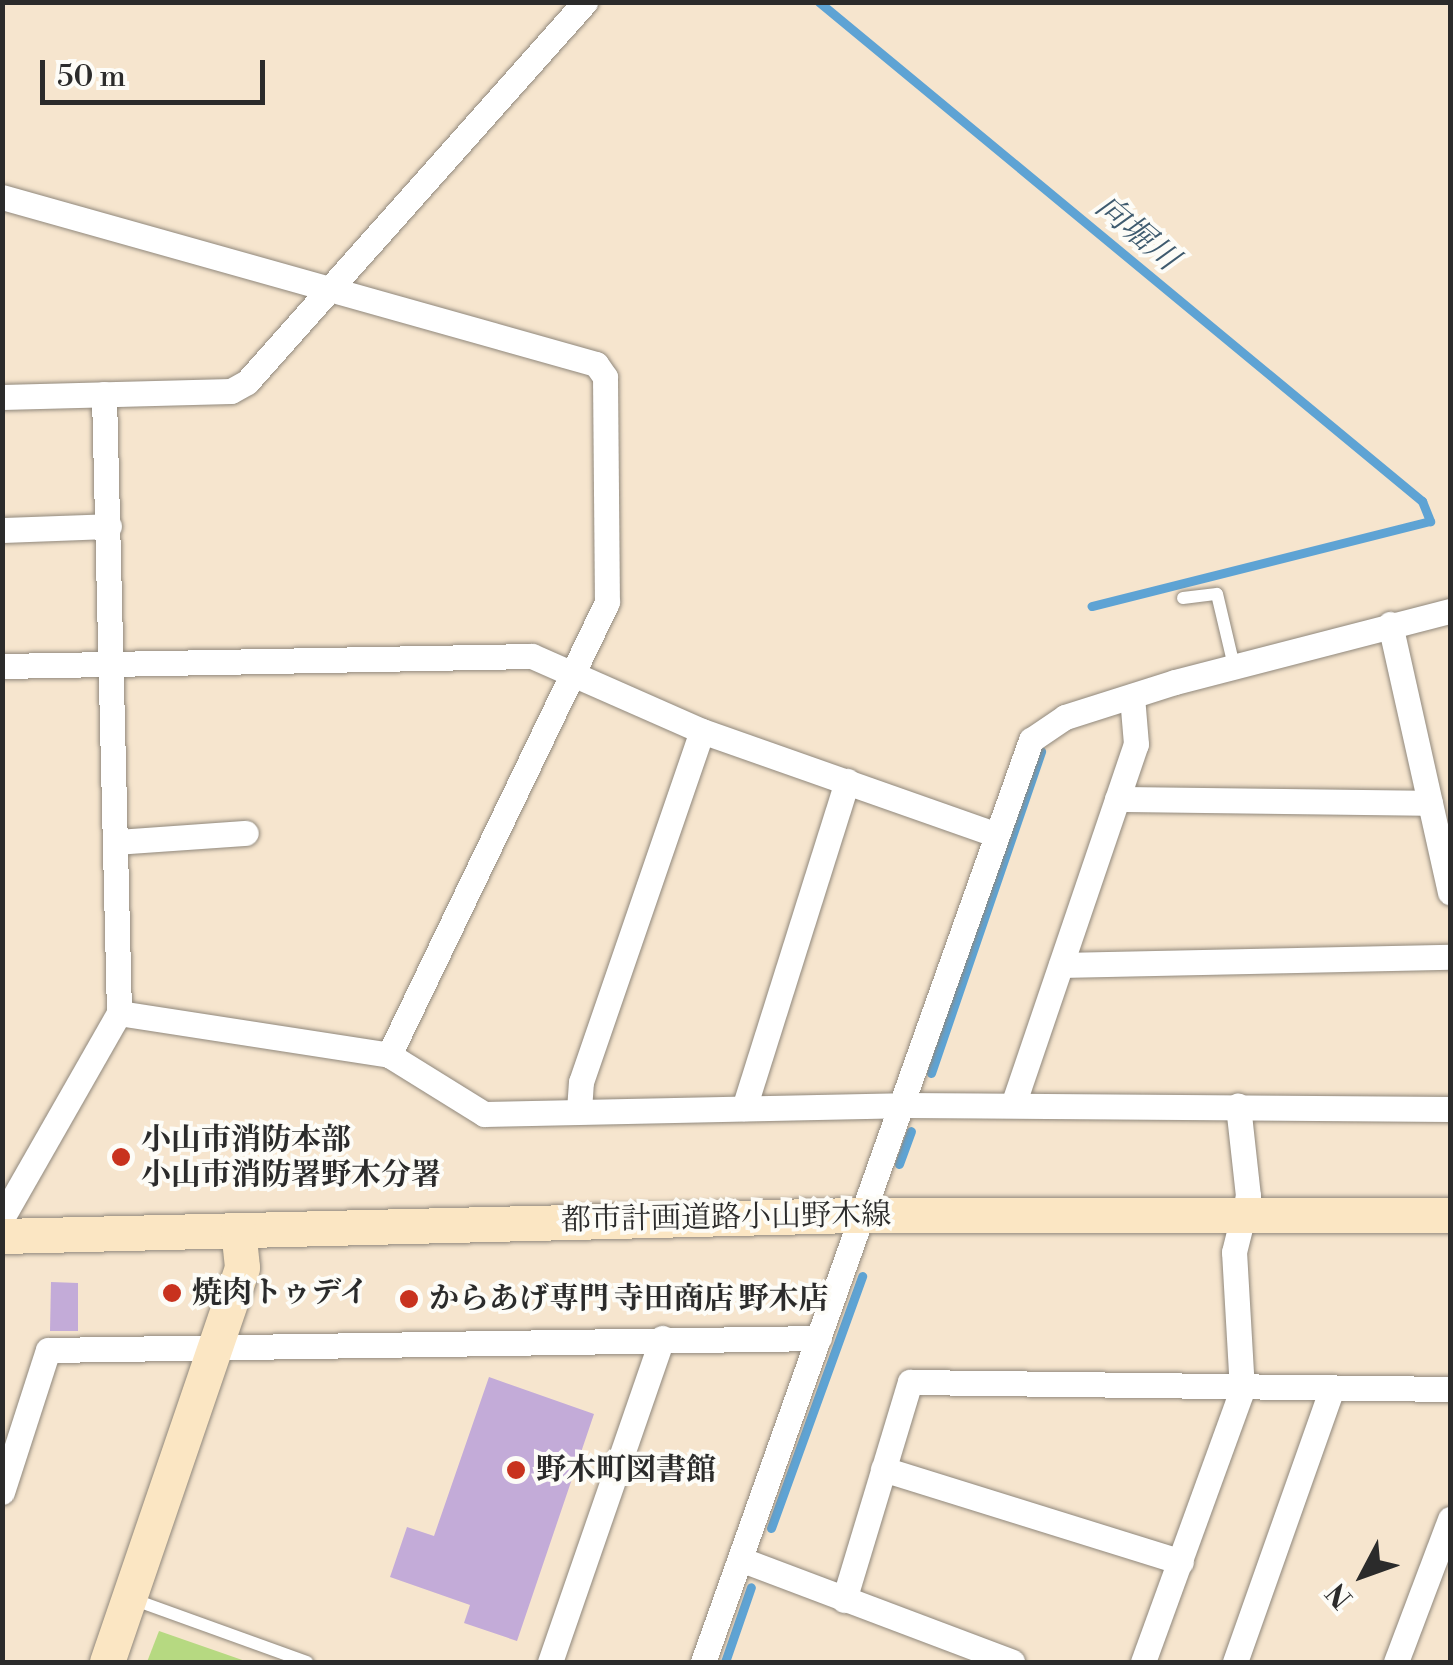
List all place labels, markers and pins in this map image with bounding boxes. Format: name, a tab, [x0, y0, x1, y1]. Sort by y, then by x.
place label: 小山市消防本部 小山市消防署野木分署	[141, 1122, 441, 1192]
marker: 小山市消防本部 小山市消防署野木分署	[110, 1146, 132, 1168]
place label: 焼肉トゥデイ	[192, 1275, 372, 1311]
place label: からあげ専門 寺田商店 野木店	[429, 1281, 829, 1317]
marker: 焼肉トゥデイ	[161, 1282, 183, 1304]
marker: からあげ専門 寺田商店 野木店	[398, 1288, 420, 1310]
place label: 野木町図書館	[536, 1452, 716, 1488]
marker: 野木町図書館	[505, 1459, 527, 1481]

